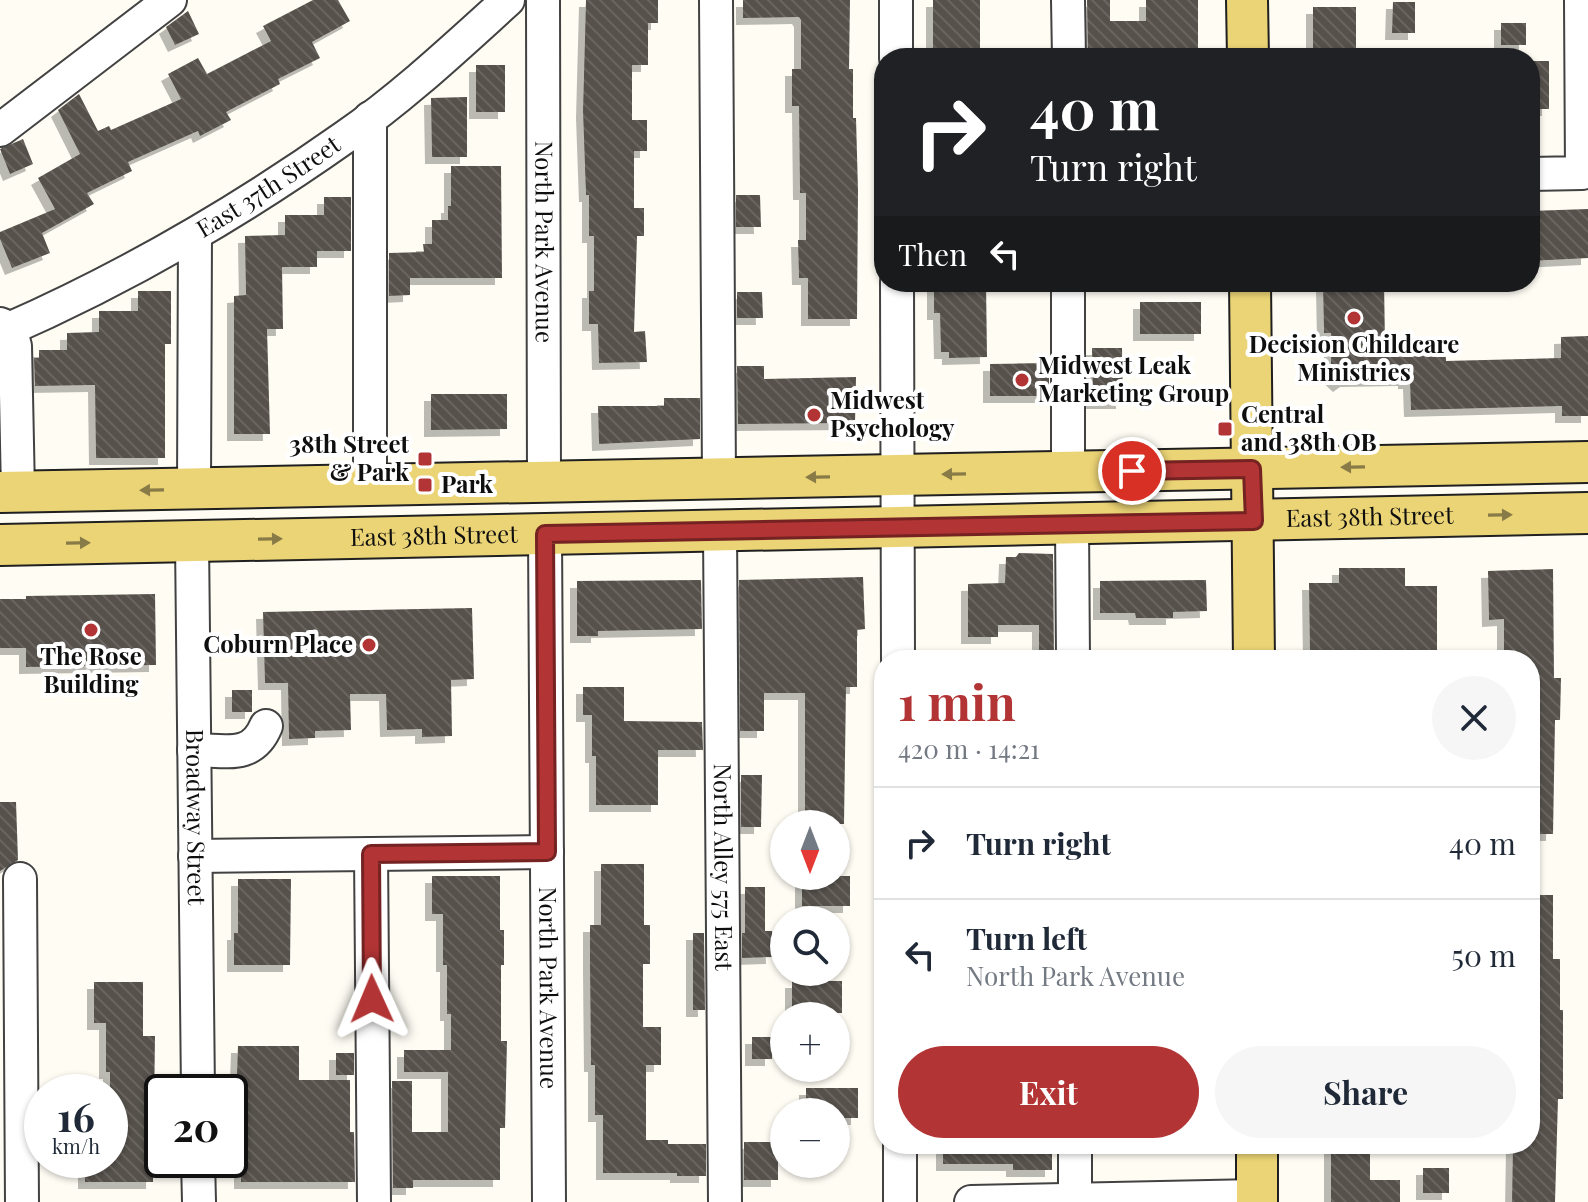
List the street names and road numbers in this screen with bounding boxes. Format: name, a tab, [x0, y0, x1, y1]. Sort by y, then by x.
street label: East 37th Street	[190, 127, 346, 244]
street label: North Park Avenue	[529, 141, 562, 343]
street label: East 38th Street	[1285, 498, 1454, 533]
street label: East 38th Street	[350, 517, 519, 552]
street label: Broadway Street	[180, 729, 214, 906]
street label: North Alley 575 East	[708, 763, 741, 971]
street label: North Park Avenue	[533, 887, 566, 1089]

